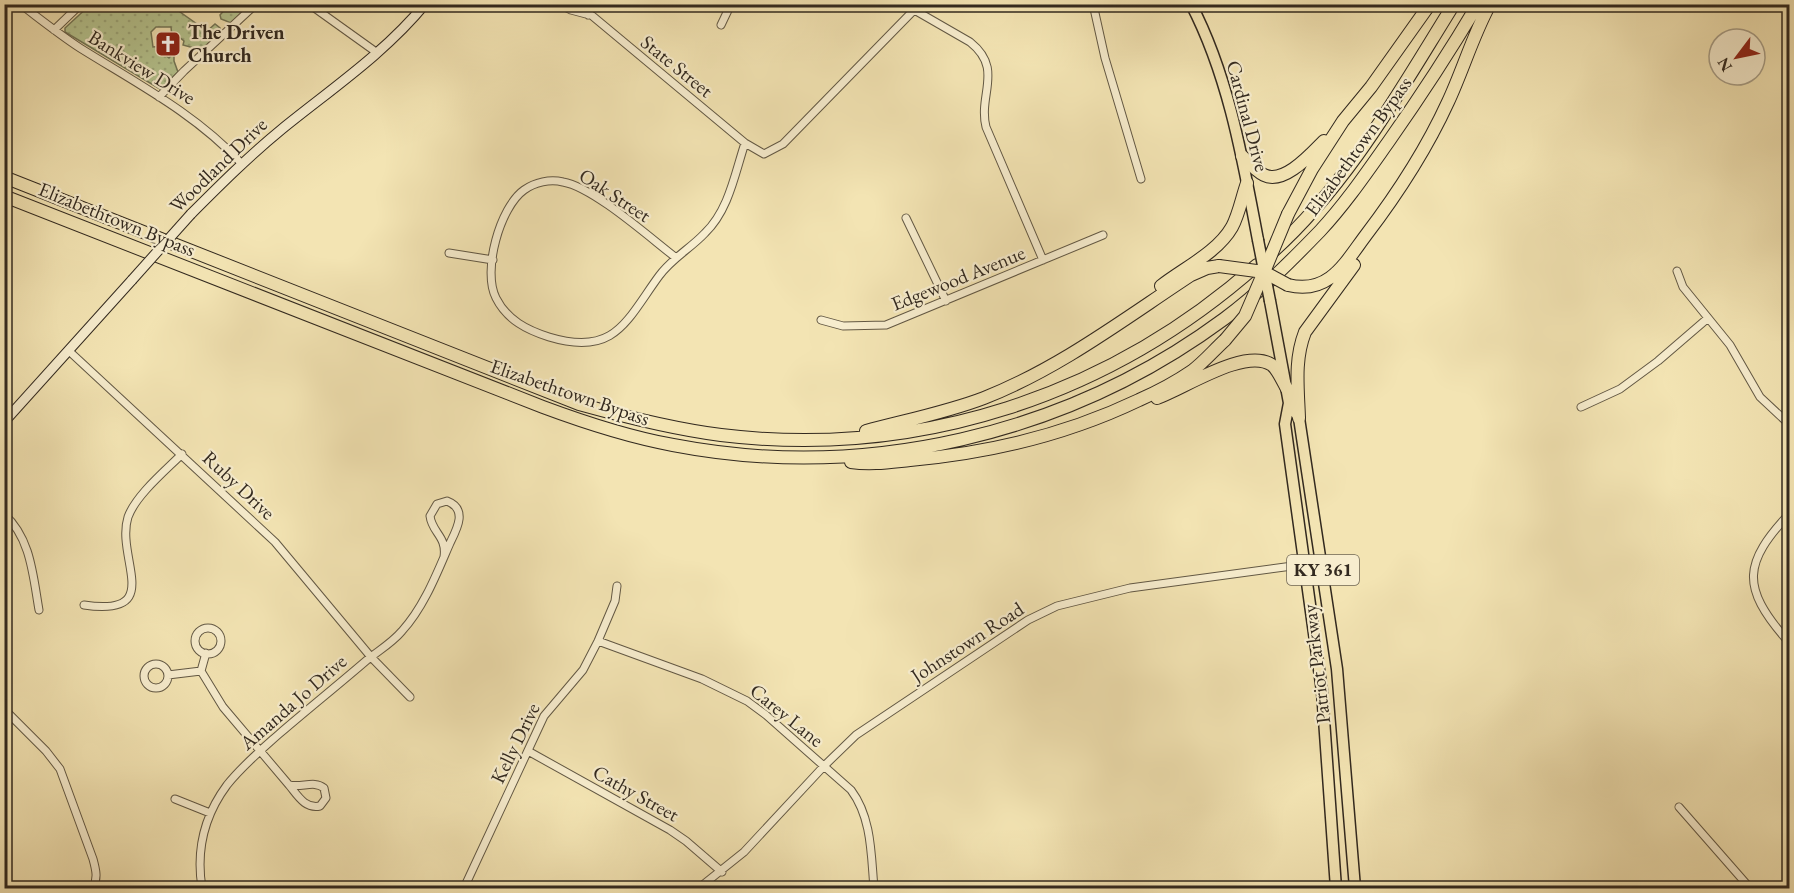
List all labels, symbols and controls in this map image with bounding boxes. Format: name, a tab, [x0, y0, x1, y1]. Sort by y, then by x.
place label: The Driven Church	[188, 19, 285, 68]
street label: Bankview Drive	[84, 24, 201, 110]
north arrow	[1707, 27, 1767, 87]
church icon: The Driven Church	[153, 29, 183, 59]
street label: State Street	[636, 29, 719, 103]
text: N	[1712, 54, 1737, 76]
street label: Cardinal Drive	[1221, 58, 1275, 175]
street label: Elizabethtown Bypass	[1298, 71, 1418, 221]
street label: Woodland Drive	[163, 112, 273, 218]
street label: Oak Street	[574, 162, 656, 228]
street label: Elizabethtown Bypass	[35, 176, 199, 262]
street label: Edgewood Avenue	[887, 239, 1029, 317]
street label: Elizabethtown Bypass	[487, 353, 653, 431]
street label: Ruby Drive	[197, 445, 281, 525]
road number: KY 361	[1287, 555, 1359, 585]
street label: Johnstown Road	[904, 595, 1029, 689]
street label: Patriot Parkway	[1296, 603, 1336, 725]
street label: Amanda Jo Drive	[233, 648, 352, 756]
street label: Carey Lane	[745, 677, 829, 753]
street label: Kelly Drive	[484, 698, 546, 788]
street label: Cathy Street	[588, 759, 684, 828]

